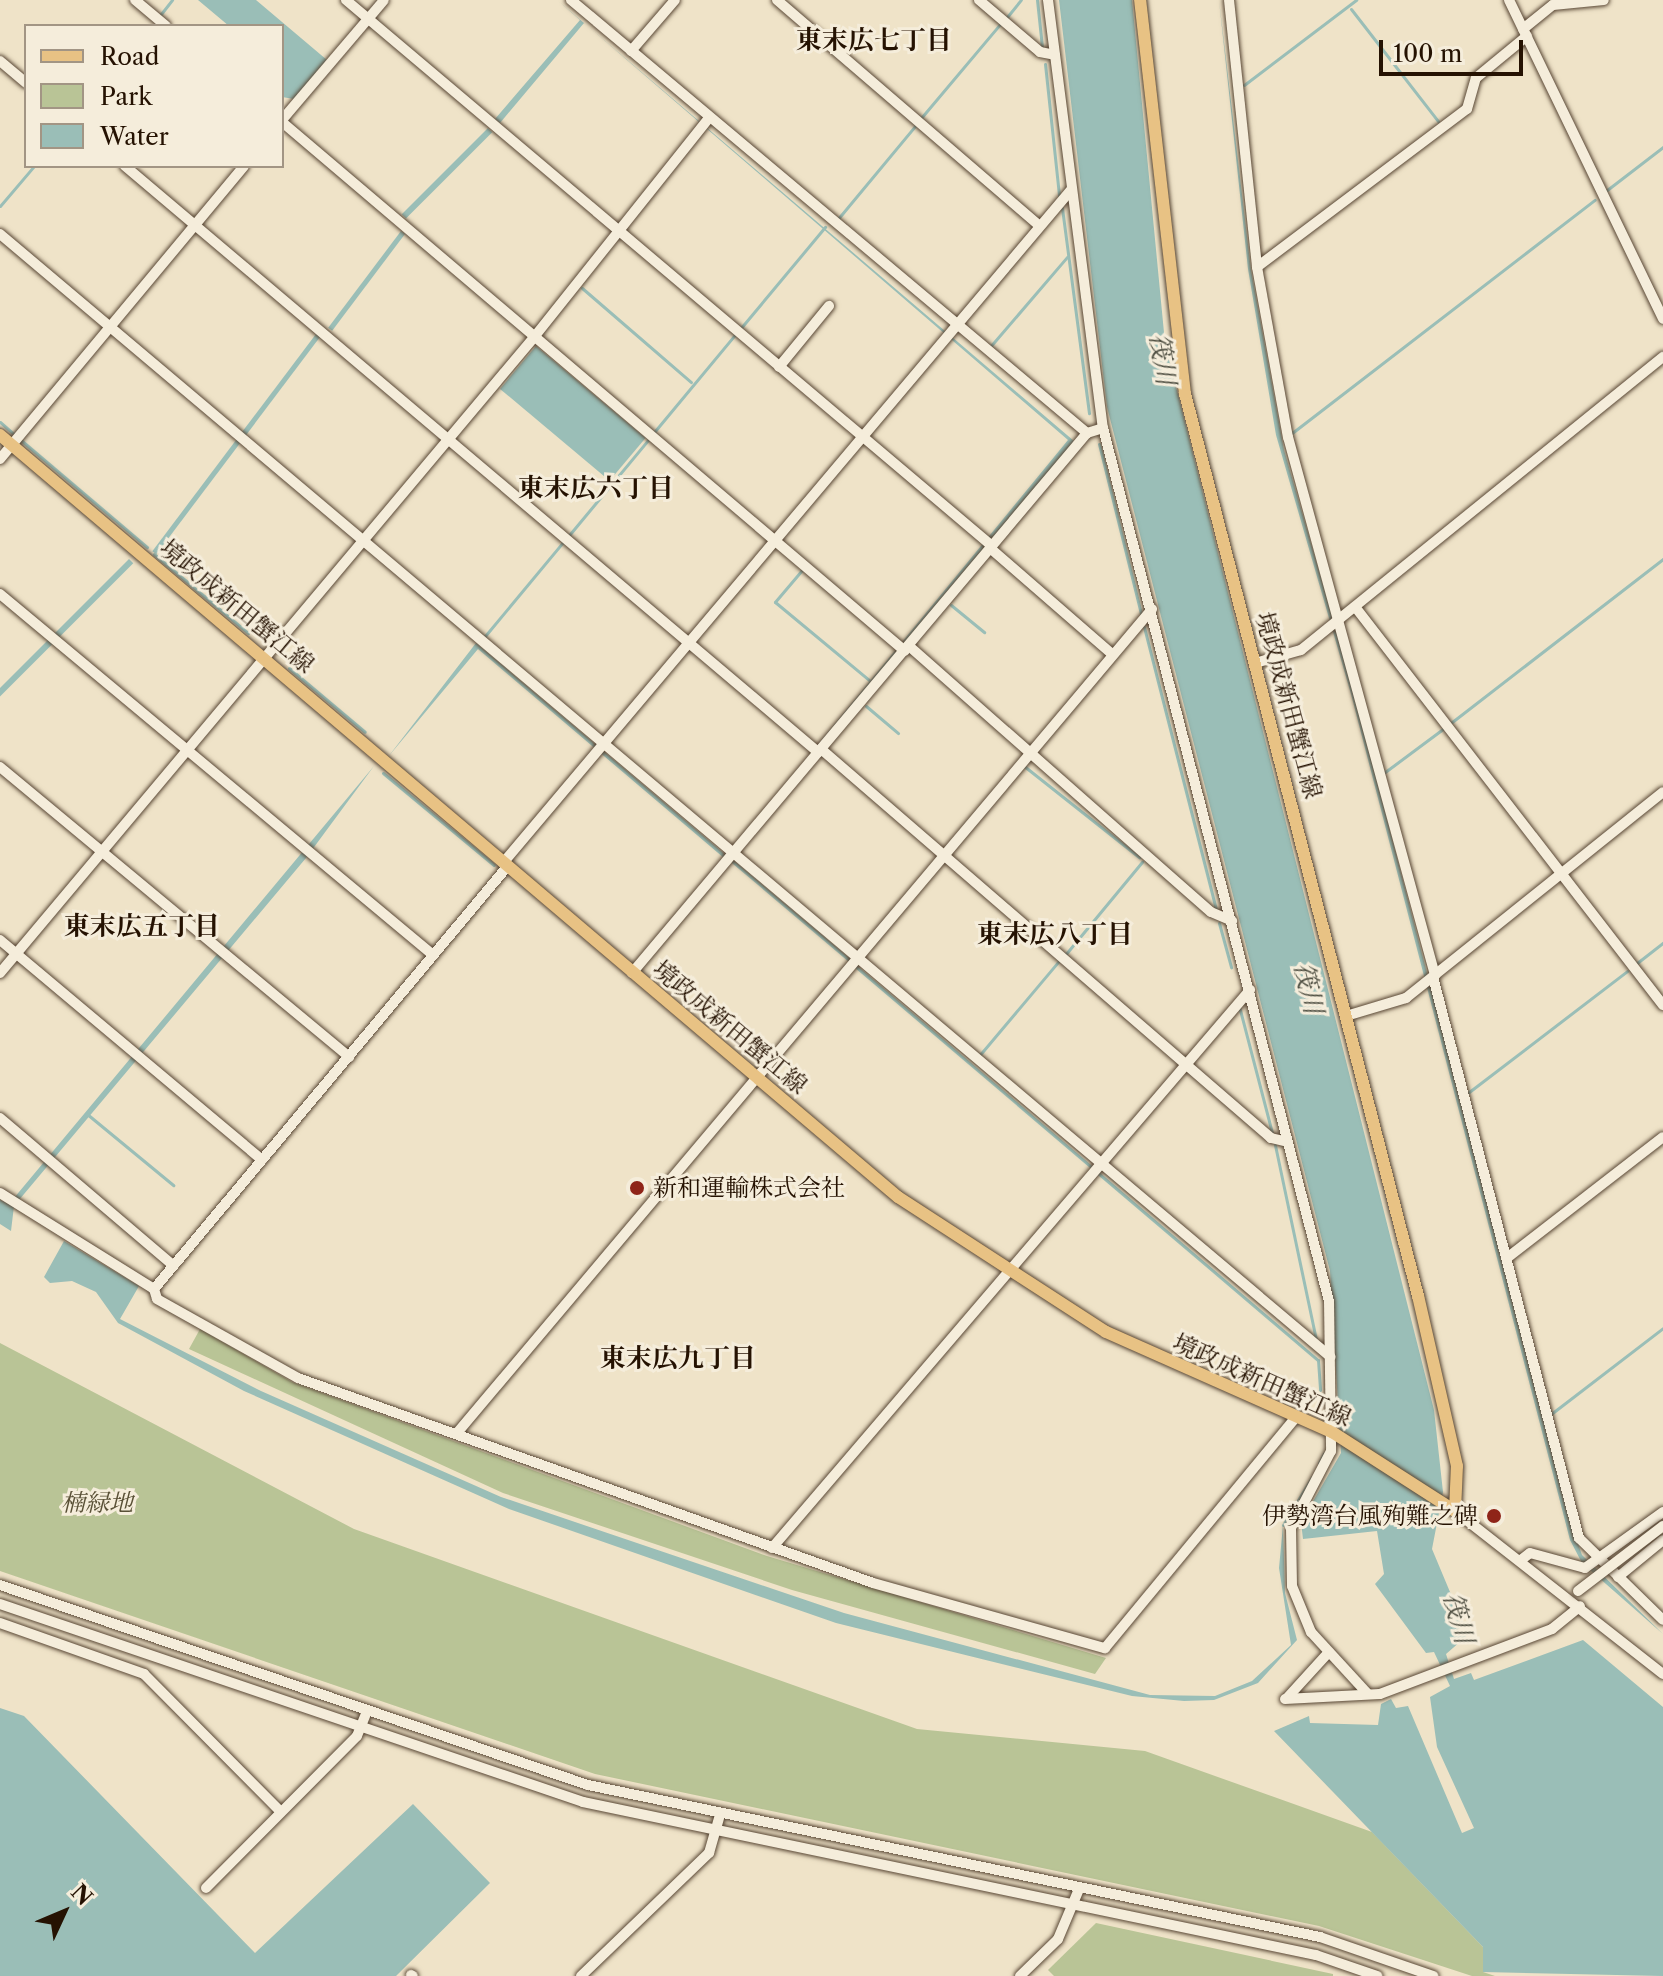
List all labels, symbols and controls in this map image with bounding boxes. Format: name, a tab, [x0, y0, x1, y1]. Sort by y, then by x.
legend	[24, 24, 284, 168]
scale bar	[1383, 24, 1527, 74]
district label: 東末広七丁目	[796, 25, 952, 57]
text: 100 m	[1393, 39, 1462, 68]
text: Road	[100, 42, 159, 71]
text: Park	[100, 82, 152, 111]
text: Water	[100, 122, 169, 151]
water label: 筏川	[1143, 331, 1181, 387]
district label: 東末広六丁目	[518, 473, 674, 505]
street label: 境政成新田蟹江線	[154, 533, 320, 679]
street label: 境政成新田蟹江線	[1250, 609, 1328, 801]
district label: 東末広五丁目	[64, 911, 220, 943]
district label: 東末広八丁目	[977, 919, 1133, 951]
street label: 境政成新田蟹江線	[647, 954, 813, 1100]
water label: 筏川	[1287, 959, 1329, 1017]
place label: 新和運輸株式会社	[653, 1174, 845, 1202]
marker: 新和運輸株式会社	[628, 1179, 646, 1197]
street label: 境政成新田蟹江線	[1168, 1328, 1356, 1432]
district label: 東末広九丁目	[600, 1343, 756, 1375]
park label: 楠緑地	[61, 1489, 133, 1517]
place label: 伊勢湾台風殉難之碑	[1262, 1502, 1478, 1530]
marker: 伊勢湾台風殉難之碑	[1485, 1507, 1503, 1525]
water label: 筏川	[1436, 1589, 1480, 1647]
north arrow	[24, 1872, 104, 1952]
text: N	[65, 1879, 98, 1911]

